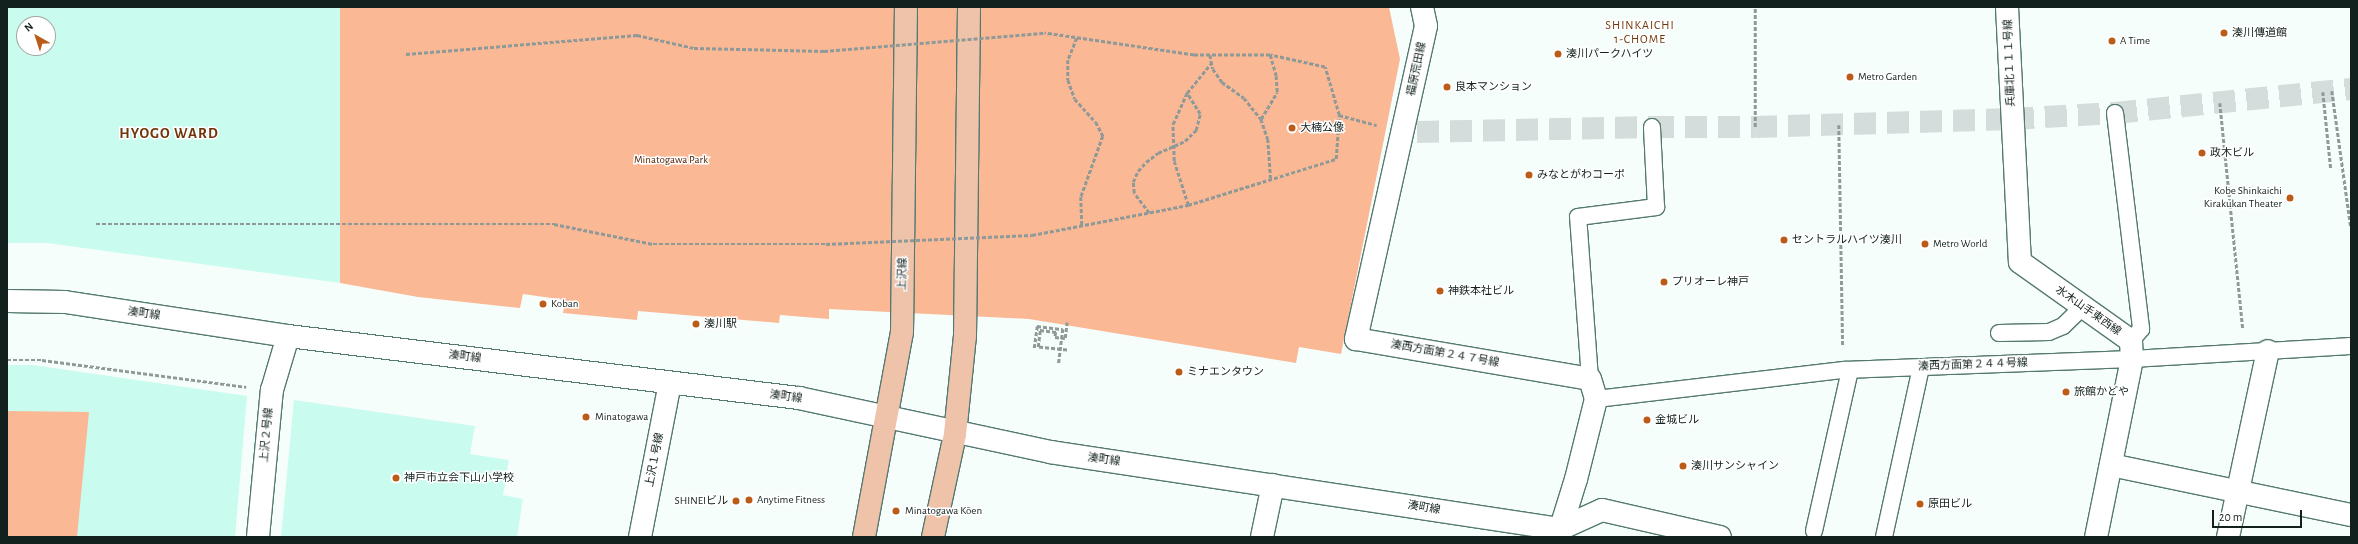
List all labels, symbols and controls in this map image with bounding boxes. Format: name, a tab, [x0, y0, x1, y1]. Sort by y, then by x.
north arrow	[16, 16, 56, 56]
district label: SHINKAICHI 1-CHOME	[1605, 19, 1675, 47]
street label: 兵庫北１１１号線	[2002, 19, 2018, 107]
text: N	[22, 20, 35, 34]
place label: 湊川傳道館	[2232, 26, 2287, 40]
marker: 湊川傳道館	[2219, 28, 2229, 38]
place label: A Time	[2120, 34, 2150, 48]
marker: A Time	[2107, 36, 2117, 46]
street label: 福原荒田線	[1405, 41, 1429, 97]
place label: 湊川パークハイツ	[1566, 47, 1654, 61]
marker: 湊川パークハイツ	[1553, 49, 1563, 59]
place label: Metro Garden	[1858, 70, 1917, 84]
marker: Metro Garden	[1845, 72, 1855, 82]
place label: 良本マンション	[1455, 80, 1532, 94]
marker: 良本マンション	[1442, 82, 1452, 92]
place label: 大楠公像	[1300, 121, 1344, 135]
marker: 大楠公像	[1287, 123, 1297, 133]
district label: HYOGO WARD	[119, 125, 219, 143]
place label: 政木ビル	[2210, 146, 2254, 160]
marker: 政木ビル	[2197, 148, 2207, 158]
park label: Minatogawa Park	[634, 153, 708, 167]
place label: みなとがわコーポ	[1537, 168, 1625, 182]
marker: みなとがわコーポ	[1524, 170, 1534, 180]
place label: Kobe Shinkaichi Kirakukan Theater	[2204, 185, 2282, 211]
marker: Kobe Shinkaichi Kirakukan Theater	[2285, 193, 2295, 203]
place label: セントラルハイツ湊川	[1792, 233, 1902, 247]
marker: セントラルハイツ湊川	[1779, 235, 1789, 245]
place label: Metro World	[1933, 237, 1987, 251]
marker: Metro World	[1920, 239, 1930, 249]
street label: 上沢線	[896, 257, 910, 291]
place label: プリオーレ神戸	[1672, 275, 1749, 289]
marker: プリオーレ神戸	[1659, 277, 1669, 287]
place label: 神鉄本社ビル	[1448, 284, 1514, 298]
street label: 水木山手東西線	[2053, 284, 2123, 338]
marker: 神鉄本社ビル	[1435, 286, 1445, 296]
place label: Koban	[551, 297, 578, 311]
marker: Koban	[538, 299, 548, 309]
street label: 湊町線	[127, 305, 161, 323]
place label: 湊川駅	[704, 317, 737, 331]
marker: 湊川駅	[691, 319, 701, 329]
street label: 湊西方面第２４７号線	[1390, 338, 1500, 370]
street label: 湊町線	[448, 348, 482, 366]
street label: 湊西方面第２４４号線	[1918, 356, 2028, 374]
place label: ミナエンタウン	[1187, 365, 1264, 379]
marker: ミナエンタウン	[1174, 367, 1184, 377]
place label: 旅館かどや	[2074, 385, 2129, 399]
marker: 旅館かどや	[2061, 387, 2071, 397]
street label: 湊町線	[769, 388, 803, 406]
street label: 上沢２号線	[258, 407, 276, 463]
place label: Minatogawa	[595, 410, 648, 424]
marker: Minatogawa	[580, 411, 592, 423]
place label: 金城ビル	[1655, 413, 1699, 427]
marker: 金城ビル	[1642, 415, 1652, 425]
street label: 上沢１号線	[643, 432, 667, 488]
street label: 湊町線	[1087, 451, 1121, 469]
place label: 湊川サンシャイン	[1691, 459, 1779, 473]
marker: 湊川サンシャイン	[1678, 461, 1688, 471]
place label: 神戸市立会下山小学校	[404, 471, 514, 485]
marker: 神戸市立会下山小学校	[391, 473, 401, 483]
place label: Anytime Fitness	[757, 493, 825, 507]
place label: SHINEIビル	[675, 494, 728, 508]
marker: Anytime Fitness	[744, 495, 754, 505]
marker: SHINEIビル	[731, 496, 741, 506]
place label: 原田ビル	[1928, 497, 1972, 511]
street label: 湊町線	[1407, 499, 1441, 517]
marker: 原田ビル	[1915, 499, 1925, 509]
scale bar	[2214, 502, 2304, 528]
place label: Minatogawa Kōen	[905, 504, 982, 518]
marker: Minatogawa Kōen	[890, 505, 902, 517]
text: 20 m	[2219, 511, 2242, 523]

